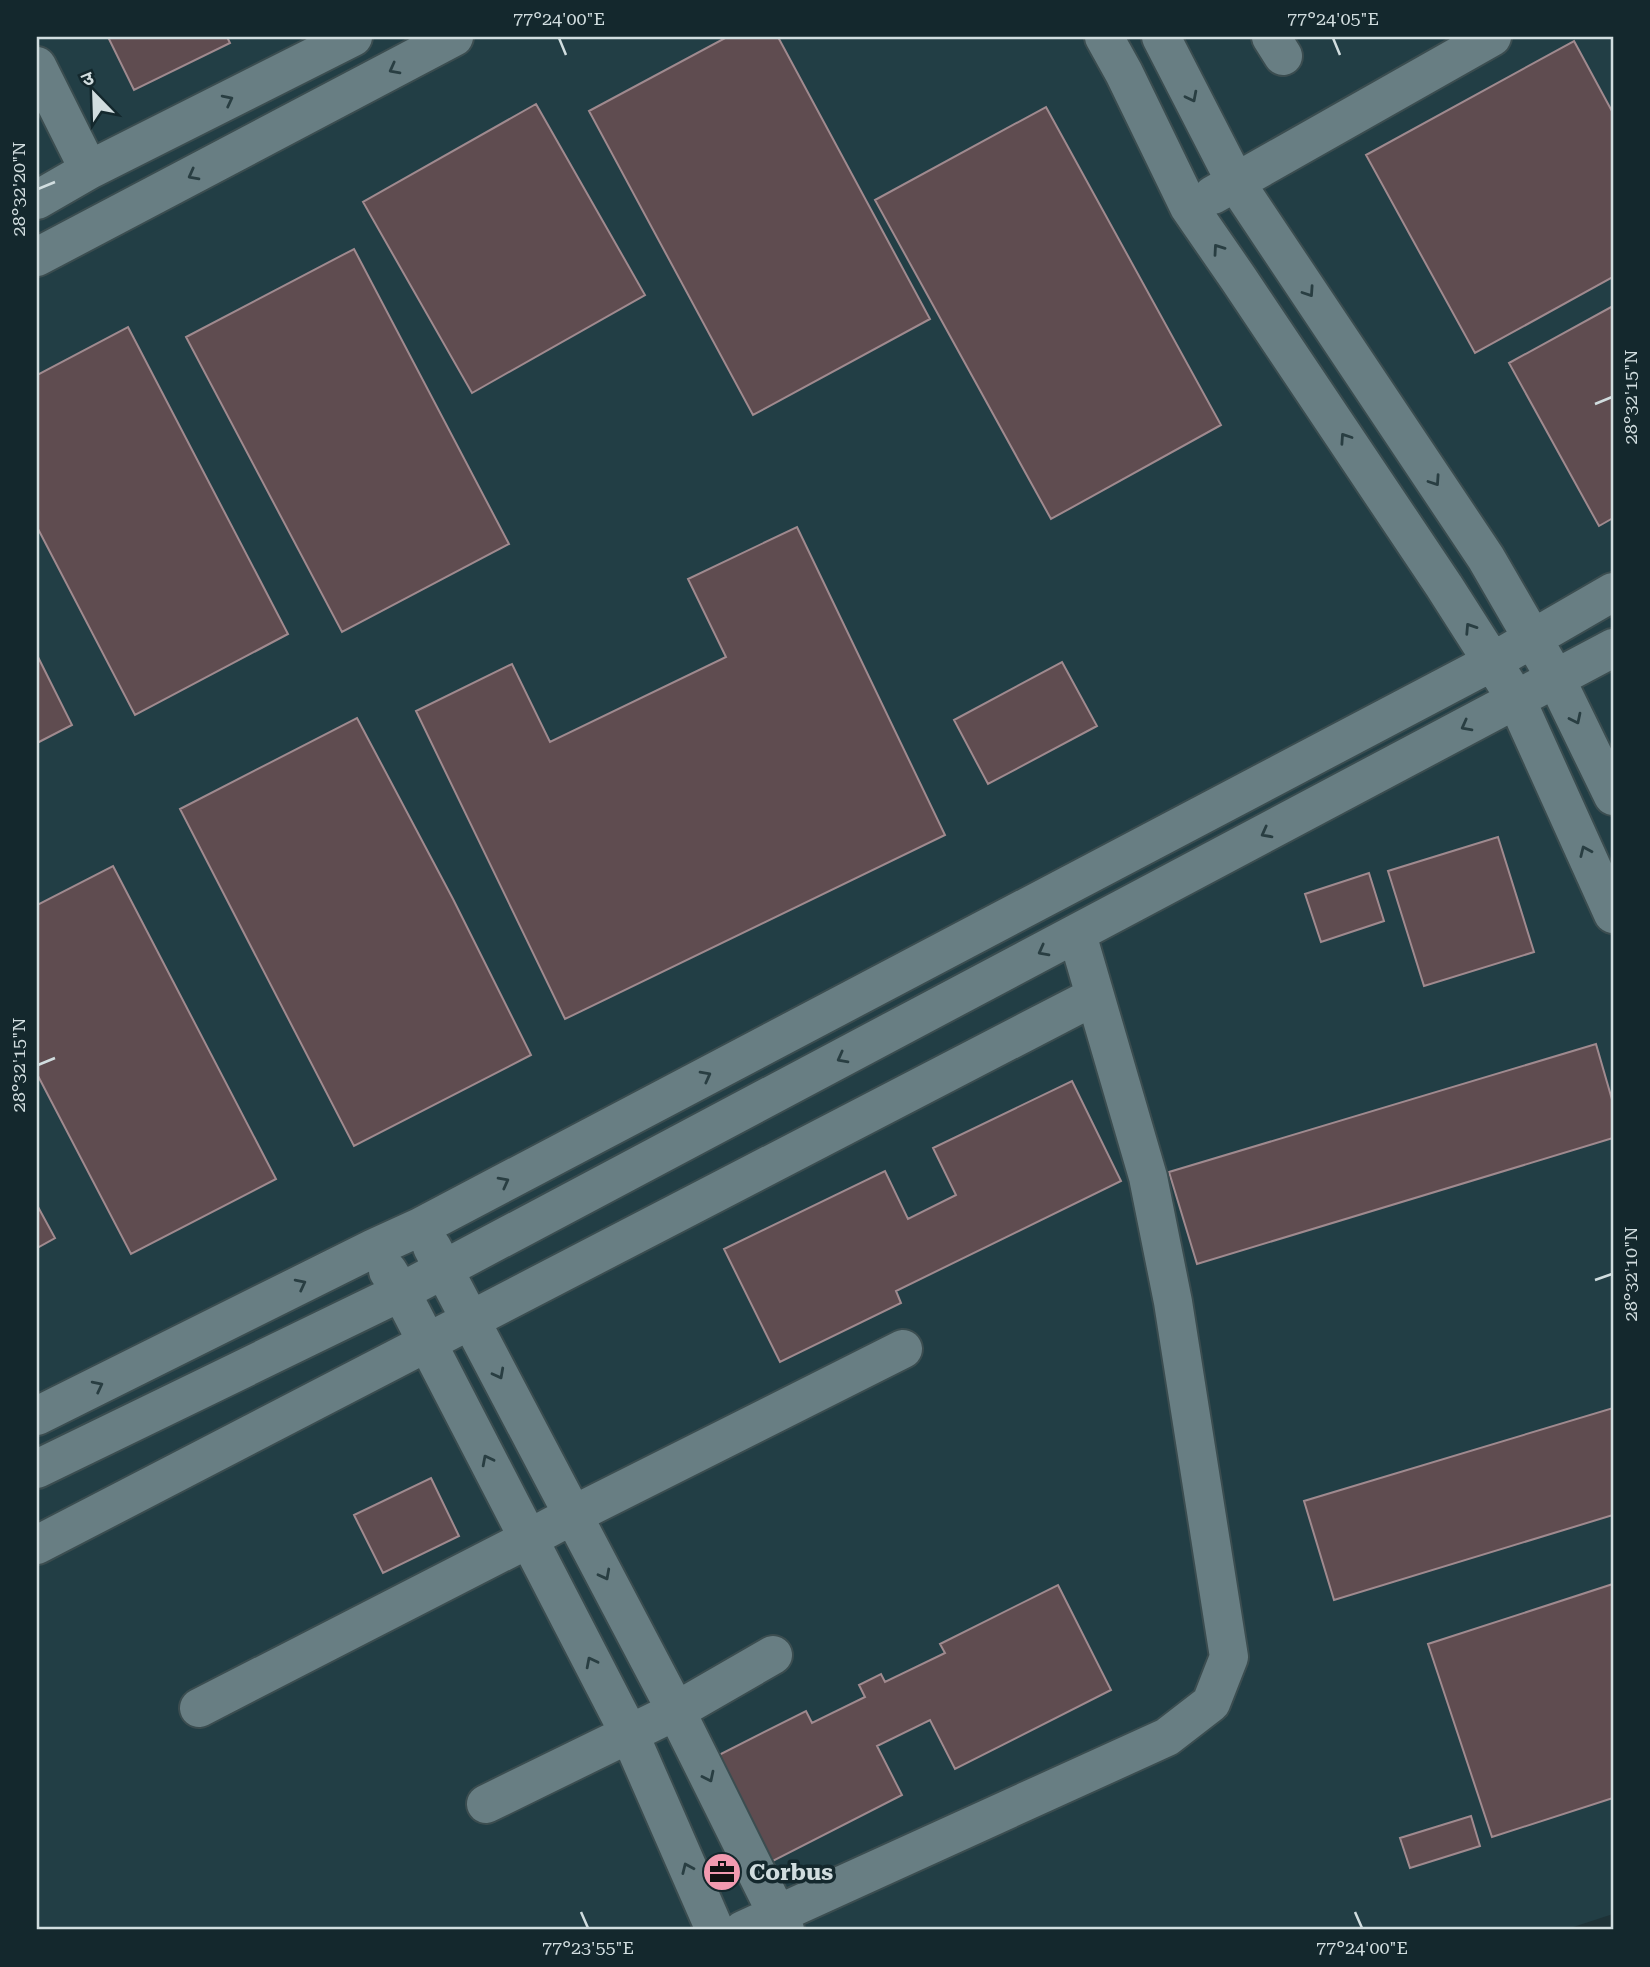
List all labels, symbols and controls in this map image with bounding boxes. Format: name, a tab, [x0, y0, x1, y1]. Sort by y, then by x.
text: 77°24'00"E	[513, 8, 605, 29]
text: 77°24'05"E	[1287, 8, 1379, 29]
north arrow	[60, 60, 130, 130]
one-way arrow	[389, 60, 401, 74]
text: उ	[78, 66, 98, 92]
one-way arrow	[1184, 90, 1198, 102]
one-way arrow	[220, 95, 233, 109]
text: 28°32'20"N	[8, 142, 29, 236]
one-way arrow	[187, 166, 200, 180]
one-way arrow	[1214, 244, 1226, 257]
one-way arrow	[1301, 284, 1313, 297]
text: 28°32'15"N	[1620, 350, 1641, 444]
one-way arrow	[1341, 433, 1353, 446]
one-way arrow	[1427, 474, 1440, 487]
one-way arrow	[1466, 623, 1479, 636]
one-way arrow	[1567, 712, 1581, 724]
one-way arrow	[1461, 717, 1474, 731]
one-way arrow	[1260, 825, 1273, 838]
one-way arrow	[1579, 846, 1593, 859]
one-way arrow	[1038, 943, 1050, 957]
text: 28°32'15"N	[8, 1018, 29, 1112]
one-way arrow	[837, 1049, 849, 1063]
one-way arrow	[699, 1071, 711, 1084]
one-way arrow	[497, 1177, 510, 1190]
text: 28°32'10"N	[1620, 1227, 1641, 1321]
one-way arrow	[294, 1279, 306, 1293]
one-way arrow	[491, 1367, 504, 1379]
one-way arrow	[91, 1380, 103, 1394]
one-way arrow	[481, 1454, 495, 1467]
one-way arrow	[597, 1568, 610, 1580]
one-way arrow	[586, 1657, 600, 1669]
one-way arrow	[700, 1770, 714, 1782]
office icon: Corbus	[701, 1851, 743, 1893]
place label: Corbus	[749, 1859, 833, 1886]
one-way arrow	[682, 1863, 696, 1875]
text: 77°23'55"E	[542, 1937, 634, 1958]
text: 77°24'00"E	[1316, 1937, 1408, 1958]

